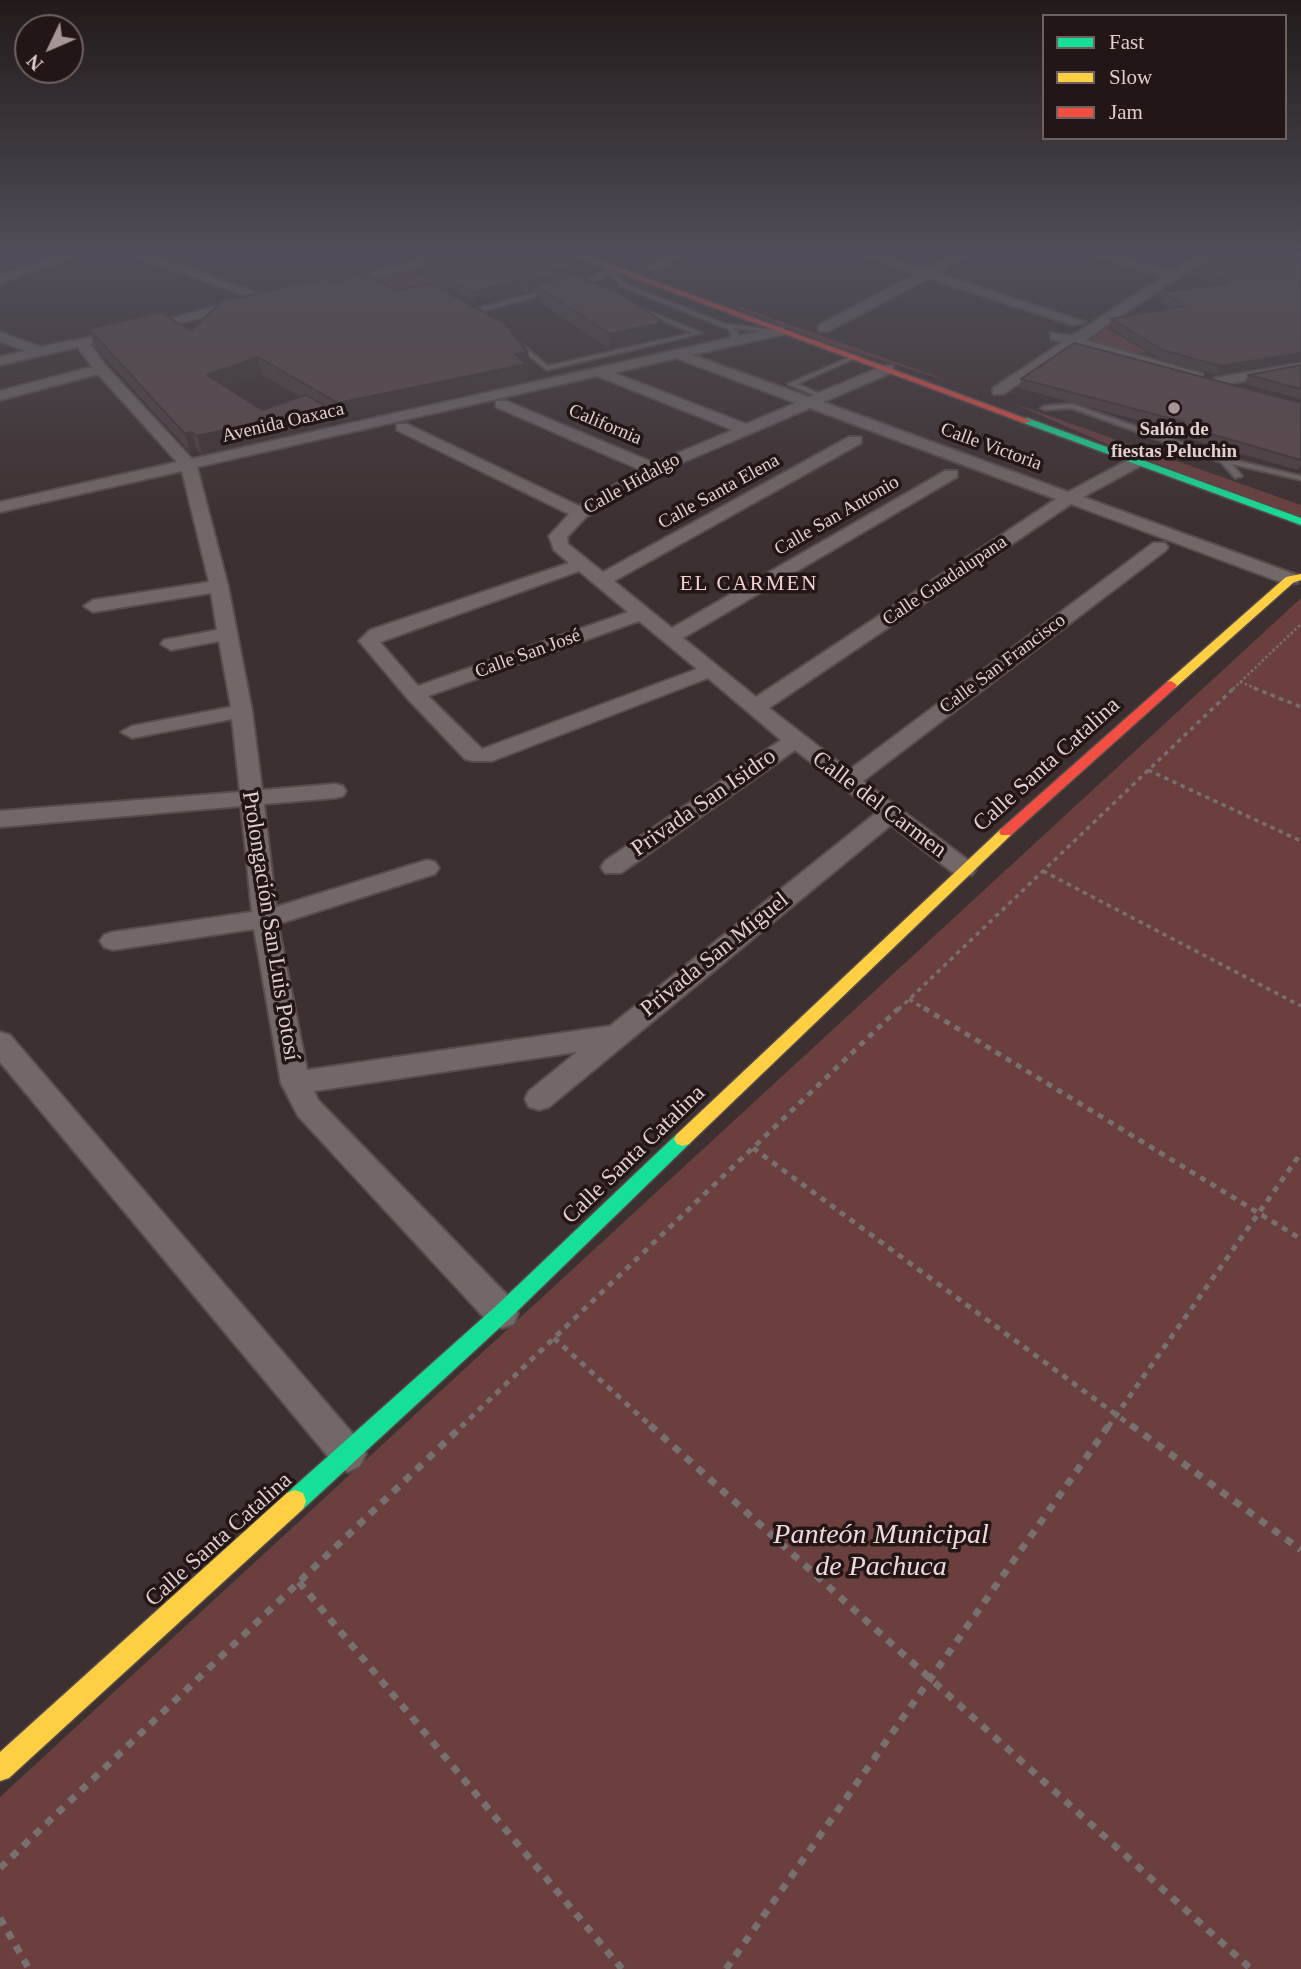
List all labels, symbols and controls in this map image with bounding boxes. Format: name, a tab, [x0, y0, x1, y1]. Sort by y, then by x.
north arrow	[14, 14, 84, 84]
legend	[1042, 14, 1287, 140]
text: Fast	[1109, 30, 1144, 54]
text: N	[23, 50, 47, 75]
text: Slow	[1109, 65, 1152, 89]
text: Jam	[1109, 100, 1143, 124]
street label: Avenida Oaxaca	[220, 398, 346, 448]
street label: California	[565, 399, 645, 451]
marker: Salón de fiestas Peluchin	[1166, 400, 1182, 416]
street label: Calle Victoria	[937, 418, 1045, 476]
place label: Salón de fiestas Peluchin	[1111, 419, 1237, 463]
street label: Calle Hidalgo	[580, 448, 684, 520]
street label: Calle Santa Elena	[654, 449, 784, 535]
street label: Calle San Antonio	[771, 471, 903, 561]
street label: Calle Guadalupana	[878, 531, 1012, 631]
district label: EL CARMEN	[681, 571, 817, 597]
street label: Calle San Francisco	[935, 609, 1071, 719]
street label: Calle San José	[472, 624, 584, 684]
street label: Calle Santa Catalina	[968, 692, 1126, 838]
street label: Privada San Isidro	[626, 743, 782, 863]
street label: Calle del Carmen	[806, 746, 952, 864]
street label: Prolongación San Luis Potosí	[235, 789, 305, 1063]
street label: Privada San Miguel	[635, 887, 795, 1023]
street label: Calle Santa Catalina	[557, 1080, 711, 1230]
street label: Calle Santa Catalina	[140, 1467, 298, 1613]
park label: Panteón Municipal de Pachuca	[773, 1519, 989, 1585]

